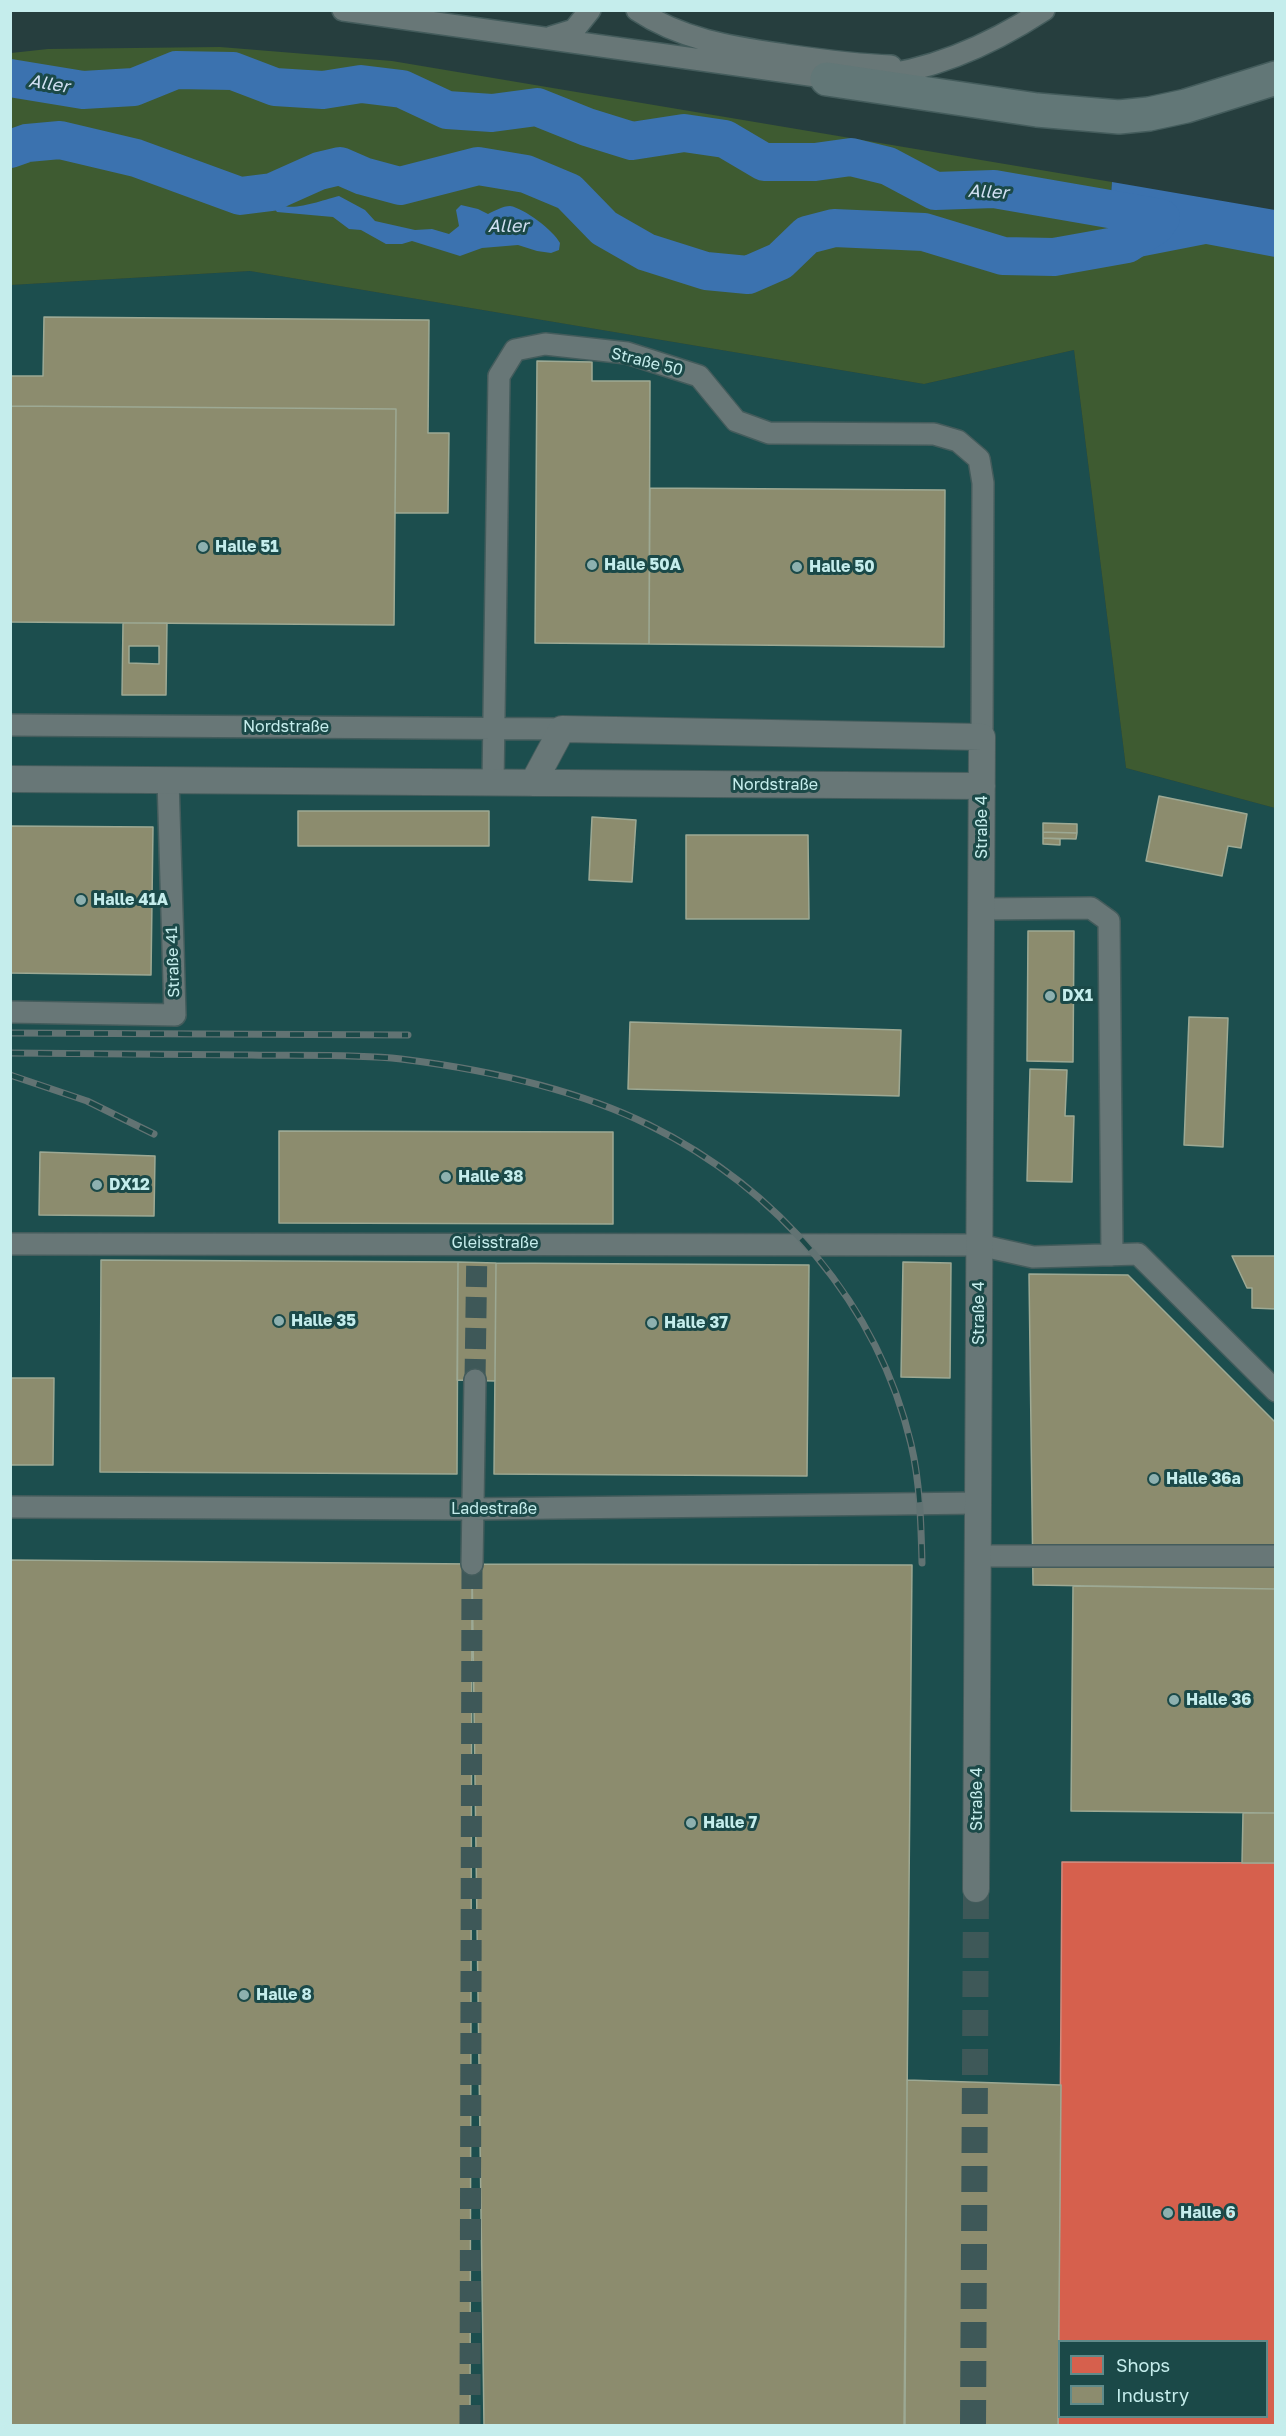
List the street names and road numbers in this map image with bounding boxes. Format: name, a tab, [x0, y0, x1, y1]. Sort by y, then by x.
street label: Straße 50	[609, 344, 685, 380]
street label: Nordstraße	[243, 717, 329, 737]
street label: Nordstraße	[732, 775, 818, 795]
street label: Straße 4	[972, 795, 992, 859]
street label: Straße 41	[162, 926, 184, 998]
street label: Gleisstraße	[452, 1233, 538, 1253]
street label: Straße 4	[969, 1281, 989, 1345]
street label: Ladestraße	[451, 1499, 537, 1519]
street label: Straße 4	[967, 1767, 987, 1831]

